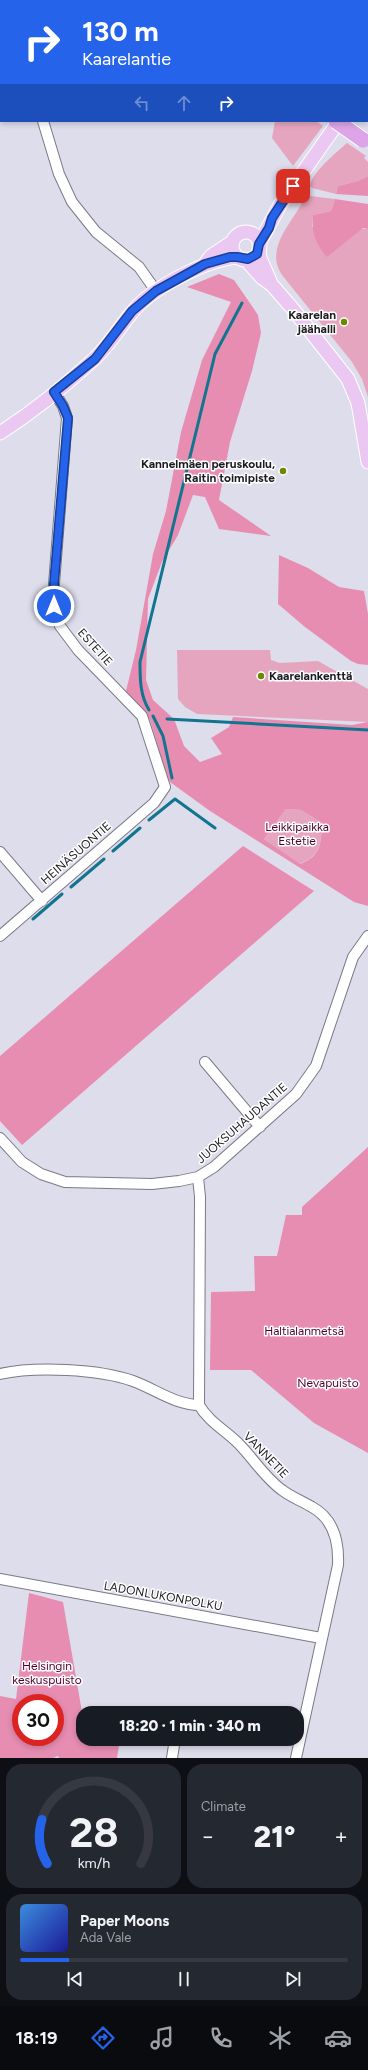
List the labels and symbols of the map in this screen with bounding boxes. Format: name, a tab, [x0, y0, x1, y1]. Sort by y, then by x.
pin	[276, 169, 310, 203]
place label: Kaarelan jäähalli	[288, 308, 336, 336]
marker: Kaarelan jäähalli	[339, 317, 349, 327]
place label: Kannelmäen peruskoulu, Raitin toimipiste	[141, 457, 275, 485]
marker: Kannelmäen peruskoulu, Raitin toimipiste	[278, 466, 288, 476]
position arrow	[33, 585, 75, 627]
street label: ESTETIE	[75, 626, 115, 668]
place label: Kaarelankenttä	[269, 669, 352, 683]
marker: Kaarelankenttä	[256, 671, 266, 681]
street label: HEINÄSUONTIE	[38, 819, 114, 887]
park label: Leikkipaikka Estetie	[265, 820, 329, 848]
street label: JUOKSUHAUDANTIE	[194, 1080, 290, 1166]
park label: Haltialanmetsä	[264, 1324, 344, 1338]
park label: Nevapuisto	[297, 1376, 359, 1390]
street label: VANNETIE	[241, 1429, 291, 1481]
street label: LADONLUKONPOLKU	[103, 1579, 223, 1613]
park label: Helsingin keskuspuisto	[12, 1659, 82, 1687]
speed limit sign: 30	[12, 1694, 64, 1746]

